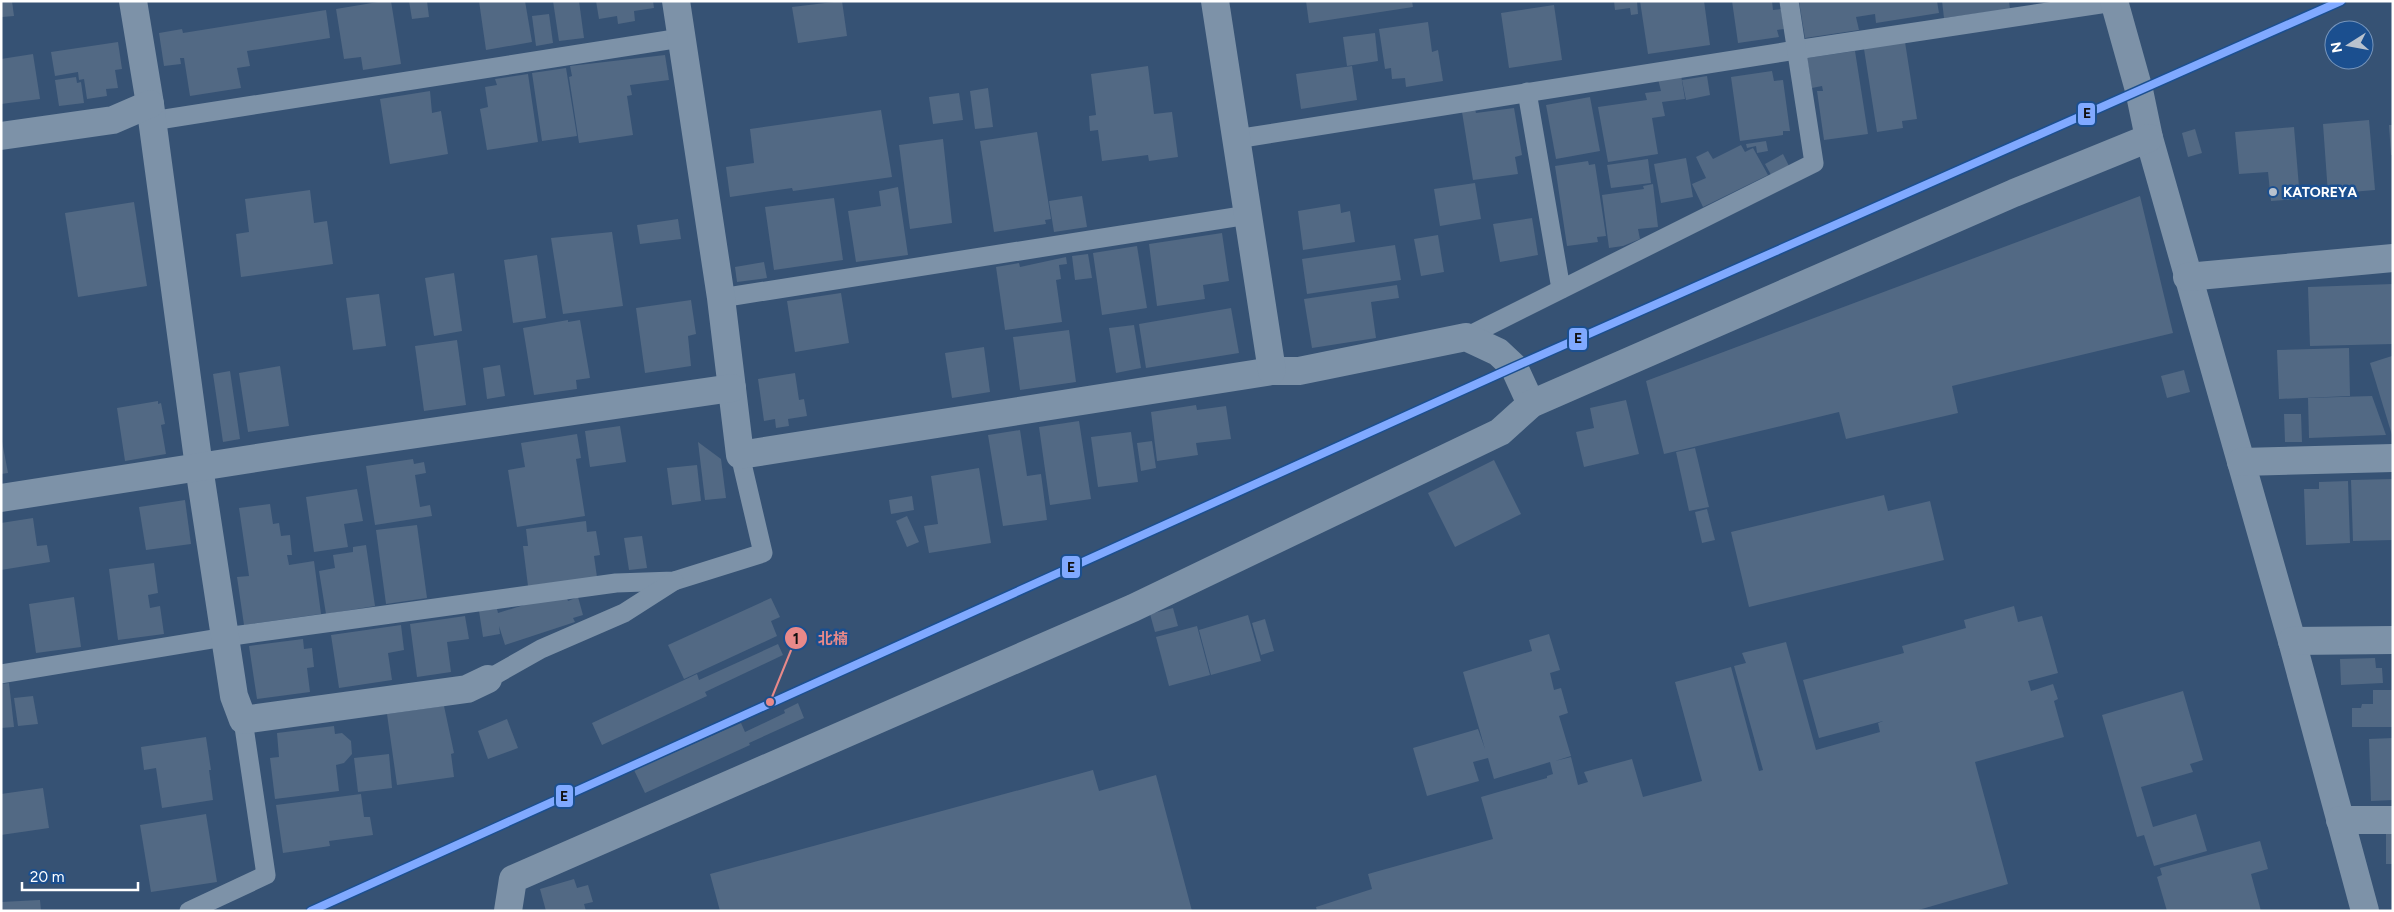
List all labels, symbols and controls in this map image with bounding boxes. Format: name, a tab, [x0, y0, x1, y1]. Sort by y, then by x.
north arrow	[2324, 20, 2374, 70]
text: N	[2327, 40, 2346, 54]
line badge: E	[2077, 102, 2096, 126]
text: E	[2083, 105, 2091, 122]
place label: KATOREYA	[2283, 184, 2357, 201]
marker: KATOREYA	[2267, 186, 2279, 198]
line badge: E	[1568, 327, 1588, 351]
text: E	[1574, 330, 1582, 347]
line badge: E	[1061, 555, 1081, 579]
text: E	[1067, 559, 1075, 576]
callout: 北楠	[783, 623, 858, 653]
text: 1	[793, 630, 799, 648]
text: 北楠	[818, 630, 848, 648]
line badge: E	[555, 784, 574, 808]
text: E	[560, 788, 568, 805]
scale bar	[22, 860, 139, 892]
text: 20 m	[30, 868, 64, 886]

